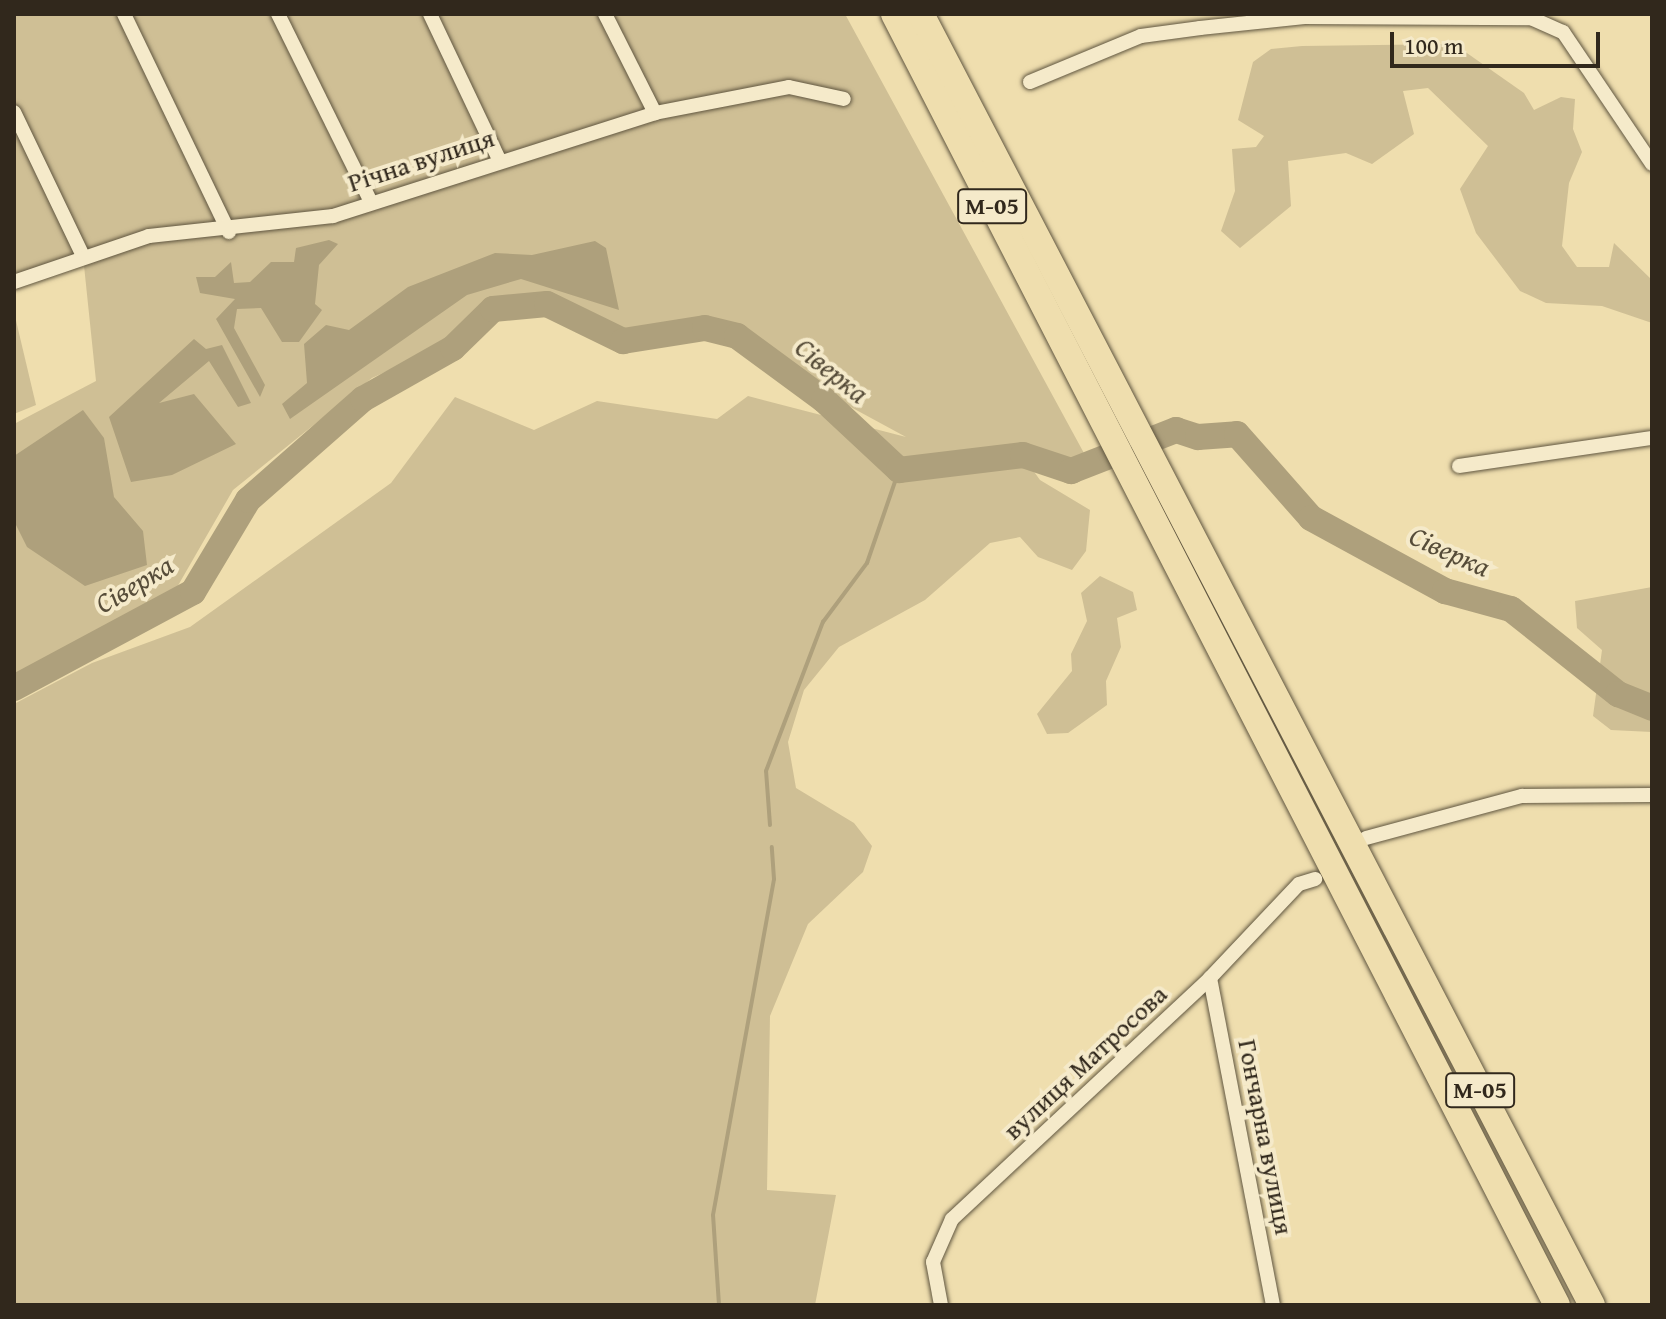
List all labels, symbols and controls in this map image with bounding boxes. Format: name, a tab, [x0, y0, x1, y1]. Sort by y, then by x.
scale bar	[1394, 16, 1604, 66]
text: 100 m	[1404, 28, 1464, 63]
street label: Річна вулиця	[344, 122, 498, 198]
road number: М-05	[956, 186, 1028, 226]
water label: Сіверка	[789, 330, 875, 410]
water label: Сіверка	[1405, 518, 1495, 584]
water label: Сіверка	[89, 548, 179, 620]
street label: вулиця Матросова	[997, 978, 1173, 1146]
street label: Гончарна вулиця	[1232, 1037, 1300, 1237]
road number: М-05	[1444, 1070, 1516, 1110]

